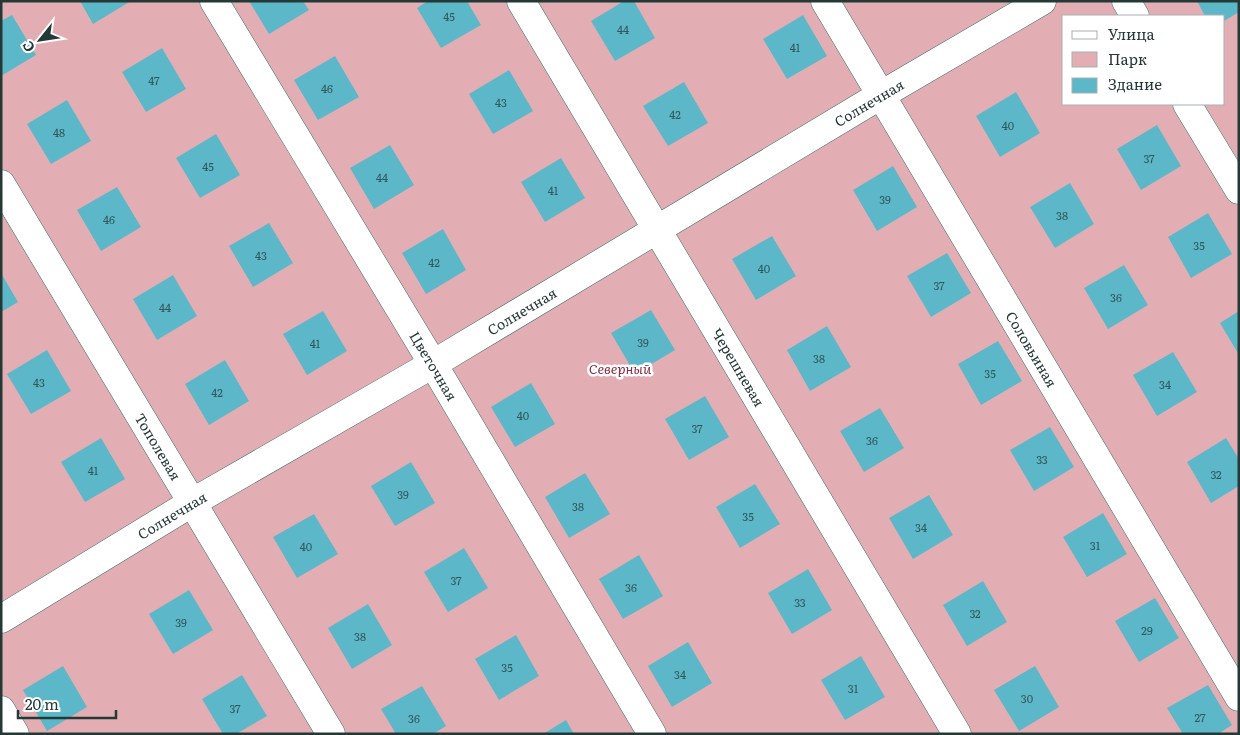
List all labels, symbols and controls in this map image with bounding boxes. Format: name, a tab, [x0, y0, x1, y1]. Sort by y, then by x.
house number: 45	[443, 8, 455, 24]
north arrow	[15, 15, 65, 65]
legend	[1062, 15, 1225, 105]
house number: 44	[617, 21, 629, 37]
text: Улица	[1108, 22, 1156, 45]
text: С	[17, 38, 39, 56]
house number: 41	[790, 39, 801, 55]
text: Парк	[1108, 47, 1147, 70]
house number: 47	[148, 72, 160, 88]
text: Здание	[1108, 72, 1162, 95]
street label: Солнечная	[830, 74, 907, 131]
house number: 46	[321, 80, 333, 96]
house number: 43	[495, 94, 507, 110]
house number: 42	[669, 106, 681, 122]
house number: 40	[1002, 117, 1014, 133]
house number: 48	[53, 124, 65, 140]
house number: 37	[1143, 150, 1155, 166]
house number: 45	[202, 158, 214, 174]
house number: 44	[376, 169, 388, 185]
house number: 41	[548, 182, 559, 198]
house number: 39	[879, 191, 891, 207]
house number: 38	[1056, 207, 1068, 223]
house number: 46	[103, 211, 115, 227]
house number: 35	[1193, 237, 1205, 253]
house number: 43	[255, 247, 267, 263]
house number: 42	[428, 254, 440, 270]
house number: 40	[758, 260, 770, 276]
house number: 37	[933, 277, 945, 293]
street label: Солнечная	[483, 282, 560, 339]
house number: 36	[1110, 289, 1122, 305]
house number: 44	[159, 299, 171, 315]
street label: Соловьиная	[1002, 307, 1062, 391]
street label: Черешневая	[708, 324, 770, 410]
street label: Цветочная	[405, 327, 462, 404]
house number: 39	[637, 334, 649, 350]
house number: 41	[310, 335, 321, 351]
house number: 38	[813, 350, 825, 366]
park label: Северный	[589, 358, 652, 378]
house number: 35	[984, 365, 996, 381]
house number: 43	[33, 374, 45, 390]
house number: 34	[1159, 376, 1171, 392]
house number: 42	[211, 384, 223, 400]
house number: 40	[517, 407, 529, 423]
street label: Тополевая	[131, 409, 186, 484]
house number: 37	[691, 420, 703, 436]
house number: 36	[866, 432, 878, 448]
house number: 33	[1036, 451, 1048, 467]
house number: 41	[88, 462, 99, 478]
house number: 32	[1210, 466, 1222, 482]
street label: Солнечная	[133, 486, 210, 544]
house number: 39	[397, 486, 409, 502]
house number: 38	[572, 498, 584, 514]
house number: 35	[742, 508, 754, 524]
house number: 34	[915, 519, 927, 535]
house number: 31	[1090, 537, 1101, 553]
house number: 40	[300, 538, 312, 554]
house number: 37	[450, 572, 462, 588]
house number: 36	[625, 579, 637, 595]
house number: 33	[794, 594, 806, 610]
house number: 32	[969, 605, 981, 621]
house number: 39	[175, 614, 187, 630]
house number: 29	[1141, 622, 1153, 638]
house number: 38	[354, 628, 366, 644]
house number: 35	[501, 659, 513, 675]
house number: 34	[674, 666, 686, 682]
house number: 31	[848, 680, 859, 696]
scale bar	[18, 688, 115, 720]
house number: 30	[1021, 690, 1033, 706]
text: 20 m	[25, 692, 59, 715]
house number: 37	[229, 700, 241, 716]
house number: 27	[1194, 709, 1206, 725]
house number: 36	[408, 710, 420, 726]

